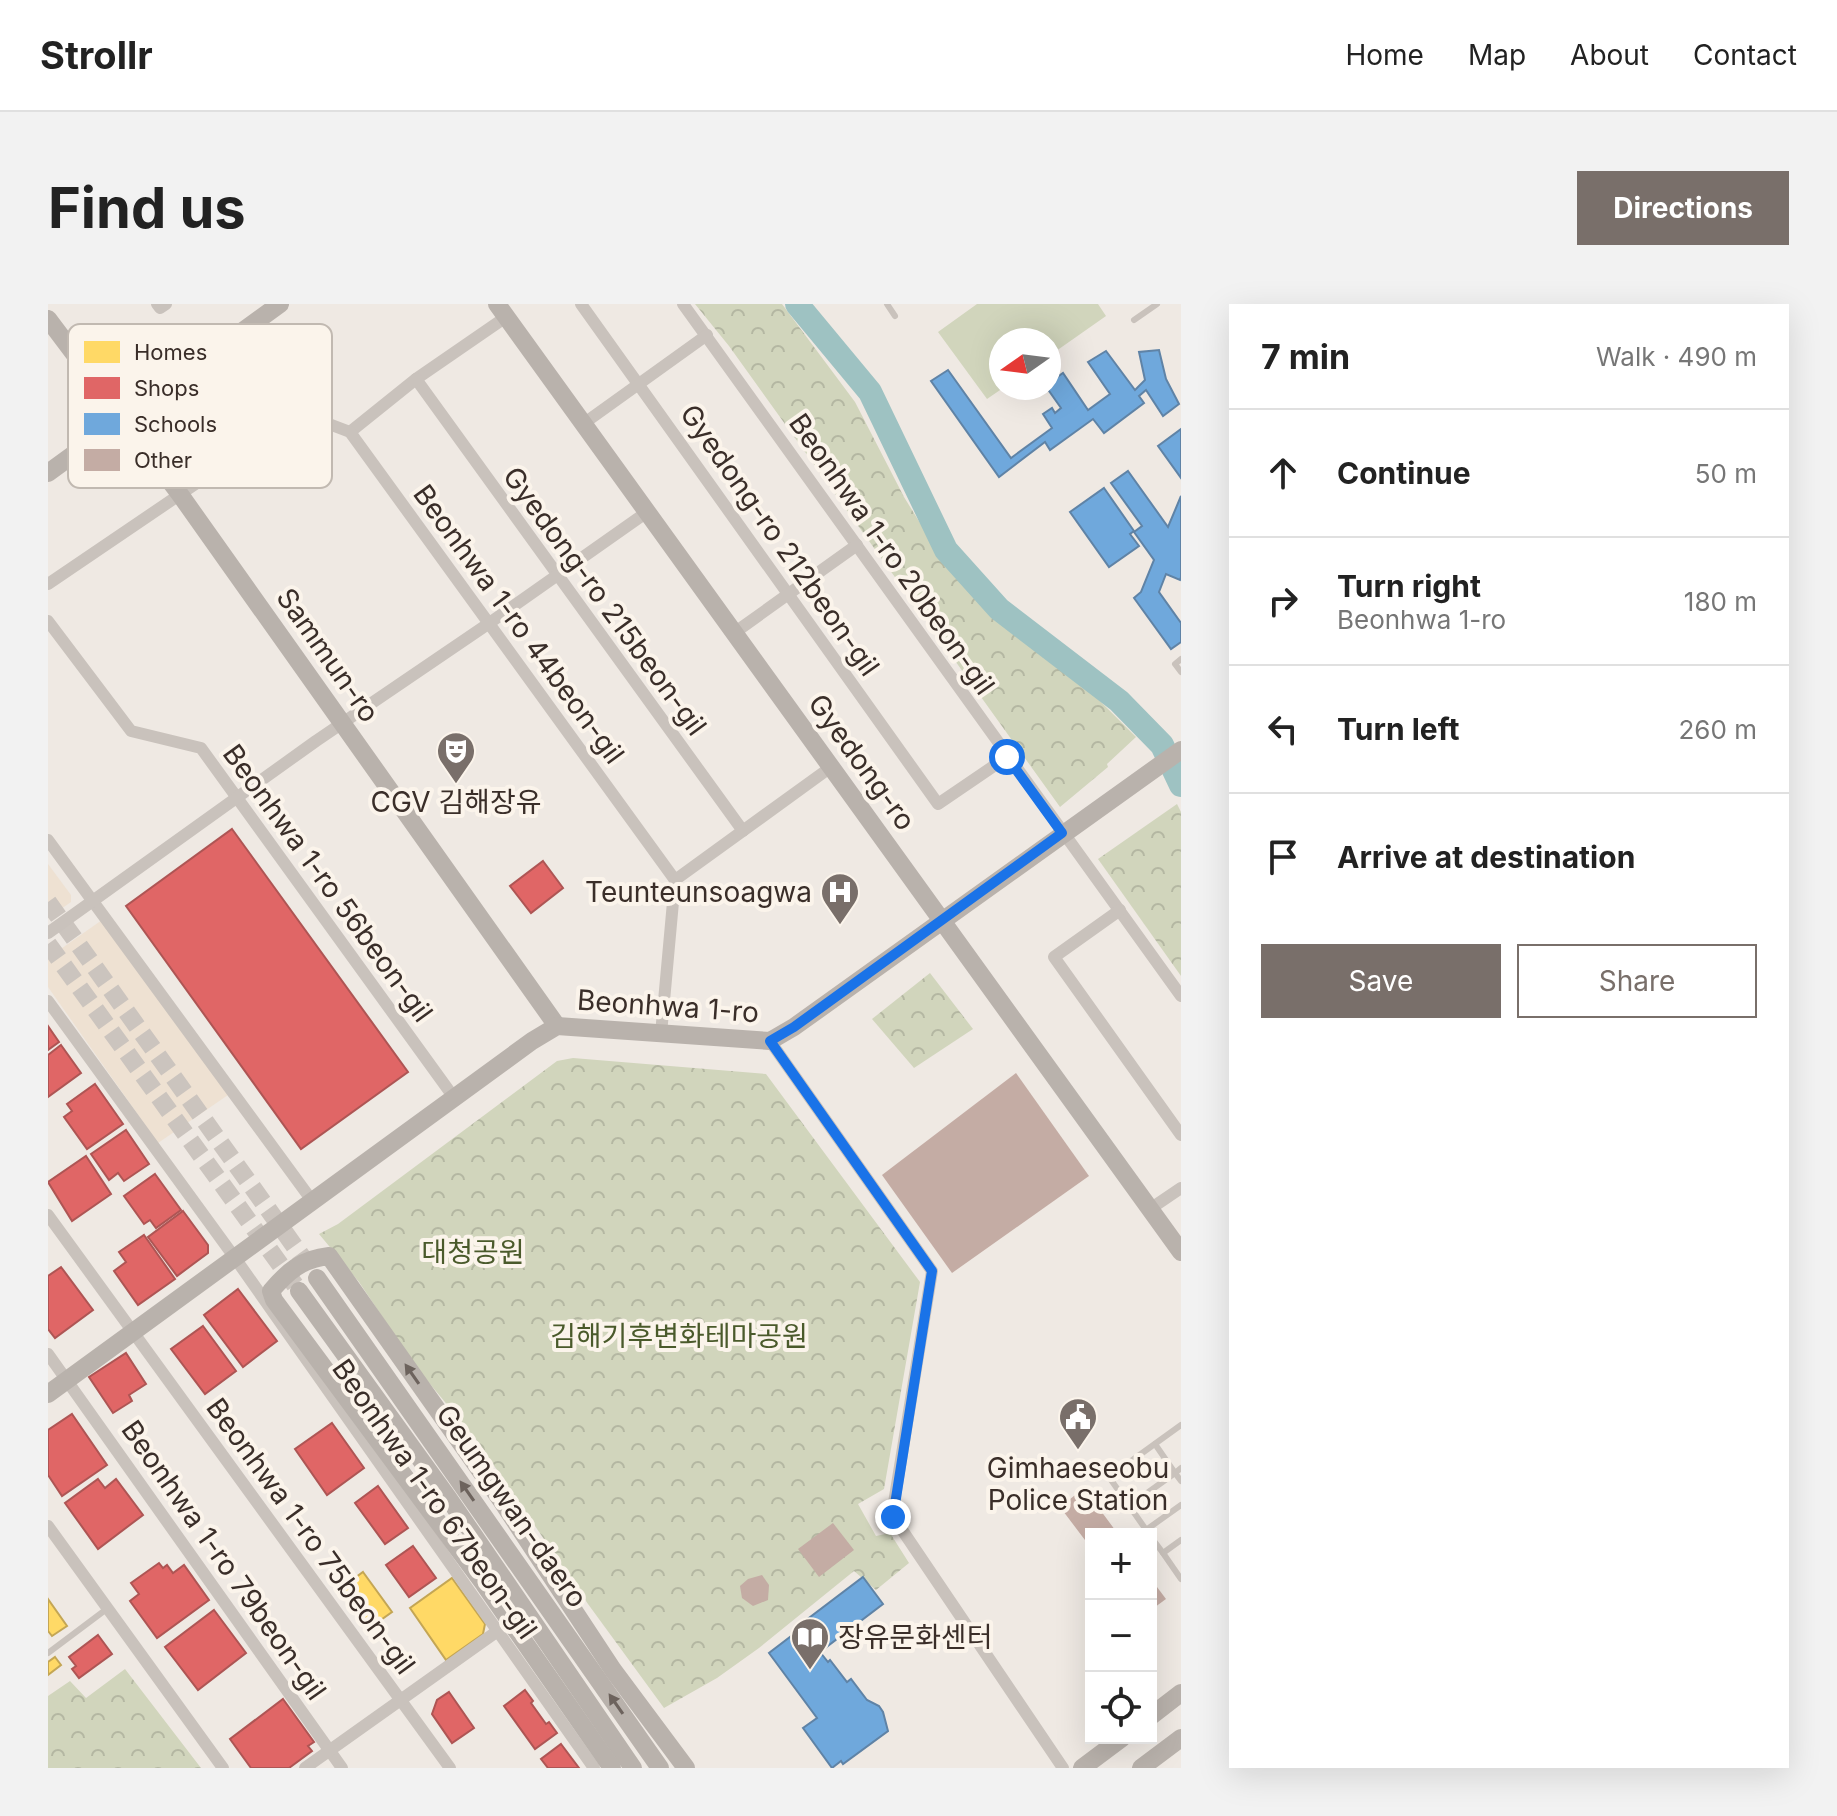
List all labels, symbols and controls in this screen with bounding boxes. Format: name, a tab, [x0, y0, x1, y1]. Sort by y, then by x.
text: Strollr	[40, 32, 153, 78]
text: Home	[1345, 38, 1424, 72]
text: Map	[1468, 38, 1526, 72]
text: About	[1570, 38, 1649, 72]
text: Contact	[1693, 38, 1797, 72]
button: Directions	[1577, 171, 1789, 245]
text: Find us	[48, 174, 246, 242]
legend	[68, 324, 332, 488]
north arrow	[989, 328, 1061, 400]
text: 7 min	[1261, 336, 1350, 377]
text: Homes	[134, 339, 207, 365]
text: Walk · 490 m	[1596, 341, 1757, 372]
text: Shops	[134, 375, 199, 401]
street label: Gyedong-ro 212beon-gil	[673, 398, 887, 682]
street label: Beonhwa 1-ro 20beon-gil	[782, 407, 1002, 701]
text: Schools	[134, 411, 217, 437]
text: Other	[134, 447, 192, 473]
icon: ahead	[1261, 451, 1305, 495]
text: Continue	[1337, 455, 1471, 491]
text: 50 m	[1695, 458, 1757, 489]
street label: Gyedong-ro 215beon-gil	[496, 460, 714, 742]
street label: Beonhwa 1-ro 44beon-gil	[406, 478, 632, 770]
text: Turn right	[1337, 568, 1481, 604]
icon: right	[1261, 579, 1305, 623]
street label: Sammun-ro	[269, 582, 387, 728]
text: 180 m	[1684, 586, 1757, 617]
text: Beonhwa 1-ro	[1337, 604, 1506, 635]
street label: Gyedong-ro	[801, 687, 923, 837]
icon: left	[1261, 707, 1305, 751]
text: Turn left	[1337, 711, 1459, 747]
text: 260 m	[1679, 714, 1757, 745]
theatre icon: CGV 김해장유	[435, 730, 477, 785]
street label: Beonhwa 1-ro 56beon-gil	[216, 738, 440, 1028]
route start	[989, 739, 1025, 775]
place label: CGV 김해장유	[371, 785, 541, 819]
icon: arrive	[1261, 835, 1305, 879]
text: Arrive at destination	[1337, 839, 1635, 875]
hospital icon: Teunteunsoagwa	[819, 871, 861, 926]
place label: Teunteunsoagwa	[585, 875, 812, 909]
button: Save	[1261, 944, 1501, 1018]
button: Share	[1517, 944, 1757, 1018]
street label: Beonhwa 1-ro	[576, 983, 760, 1029]
park label: 대청공원	[421, 1235, 525, 1269]
park label: 김해기후변화테마공원	[550, 1319, 808, 1353]
street label: Beonhwa 1-ro 67beon-gil	[325, 1353, 545, 1645]
one-way arrow	[405, 1363, 420, 1384]
street label: Beonhwa 1-ro 75beon-gil	[199, 1391, 423, 1681]
public building icon: Gimhaeseobu Police Station	[1057, 1396, 1099, 1451]
street label: Geumgwan-daero	[429, 1398, 595, 1614]
street label: Beonhwa 1-ro 79beon-gil	[114, 1414, 334, 1706]
place label: Gimhaeseobu Police Station	[987, 1451, 1169, 1517]
one-way arrow	[460, 1480, 475, 1501]
route end	[875, 1499, 911, 1535]
map controls	[1085, 1528, 1157, 1744]
button: +	[1085, 1528, 1157, 1600]
button: −	[1085, 1600, 1157, 1672]
library icon: 장유문화센터	[789, 1616, 831, 1671]
place label: 장유문화센터	[838, 1620, 993, 1654]
button: locate	[1085, 1672, 1157, 1744]
one-way arrow	[609, 1693, 624, 1714]

